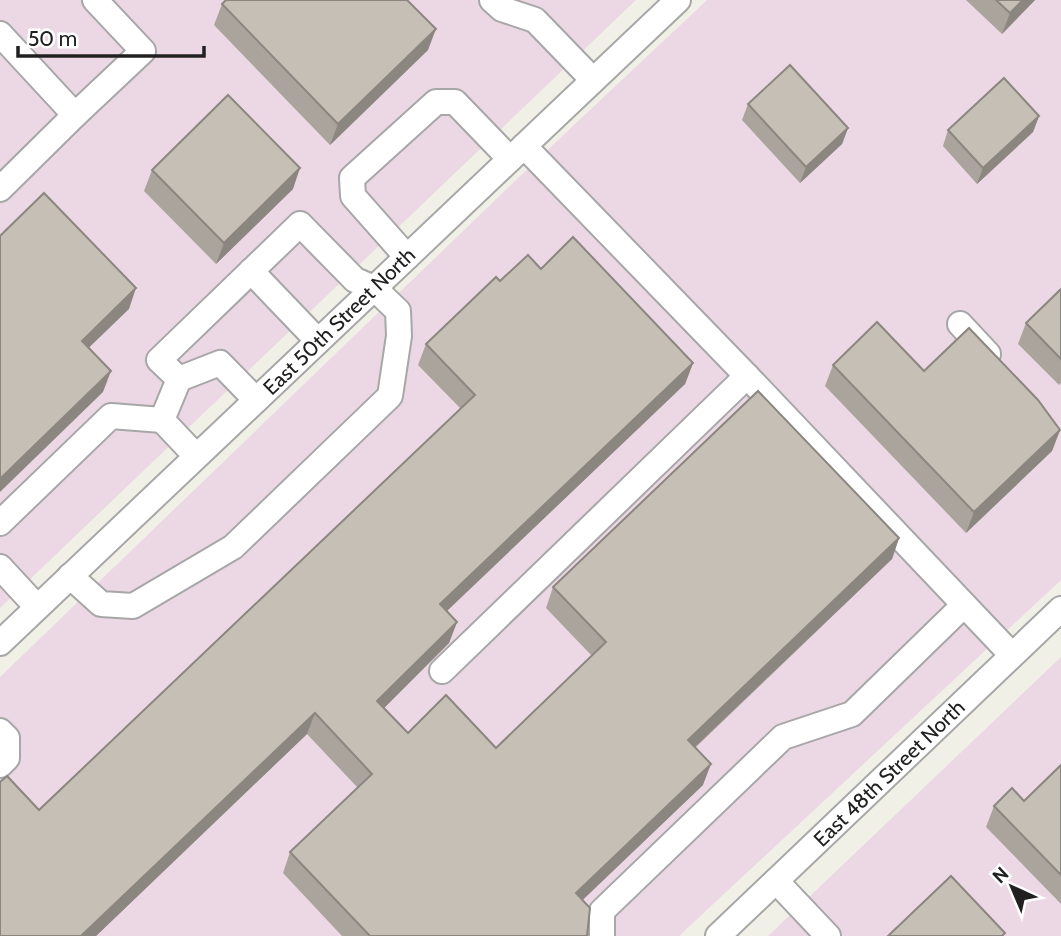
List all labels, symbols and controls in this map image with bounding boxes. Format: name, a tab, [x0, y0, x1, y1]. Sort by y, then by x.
scale bar	[18, 14, 203, 58]
text: 50 m	[28, 26, 77, 51]
street label: East 50th Street North	[258, 242, 420, 400]
street label: East 48th Street North	[808, 695, 970, 851]
north arrow	[977, 852, 1047, 922]
text: N	[988, 862, 1013, 888]

